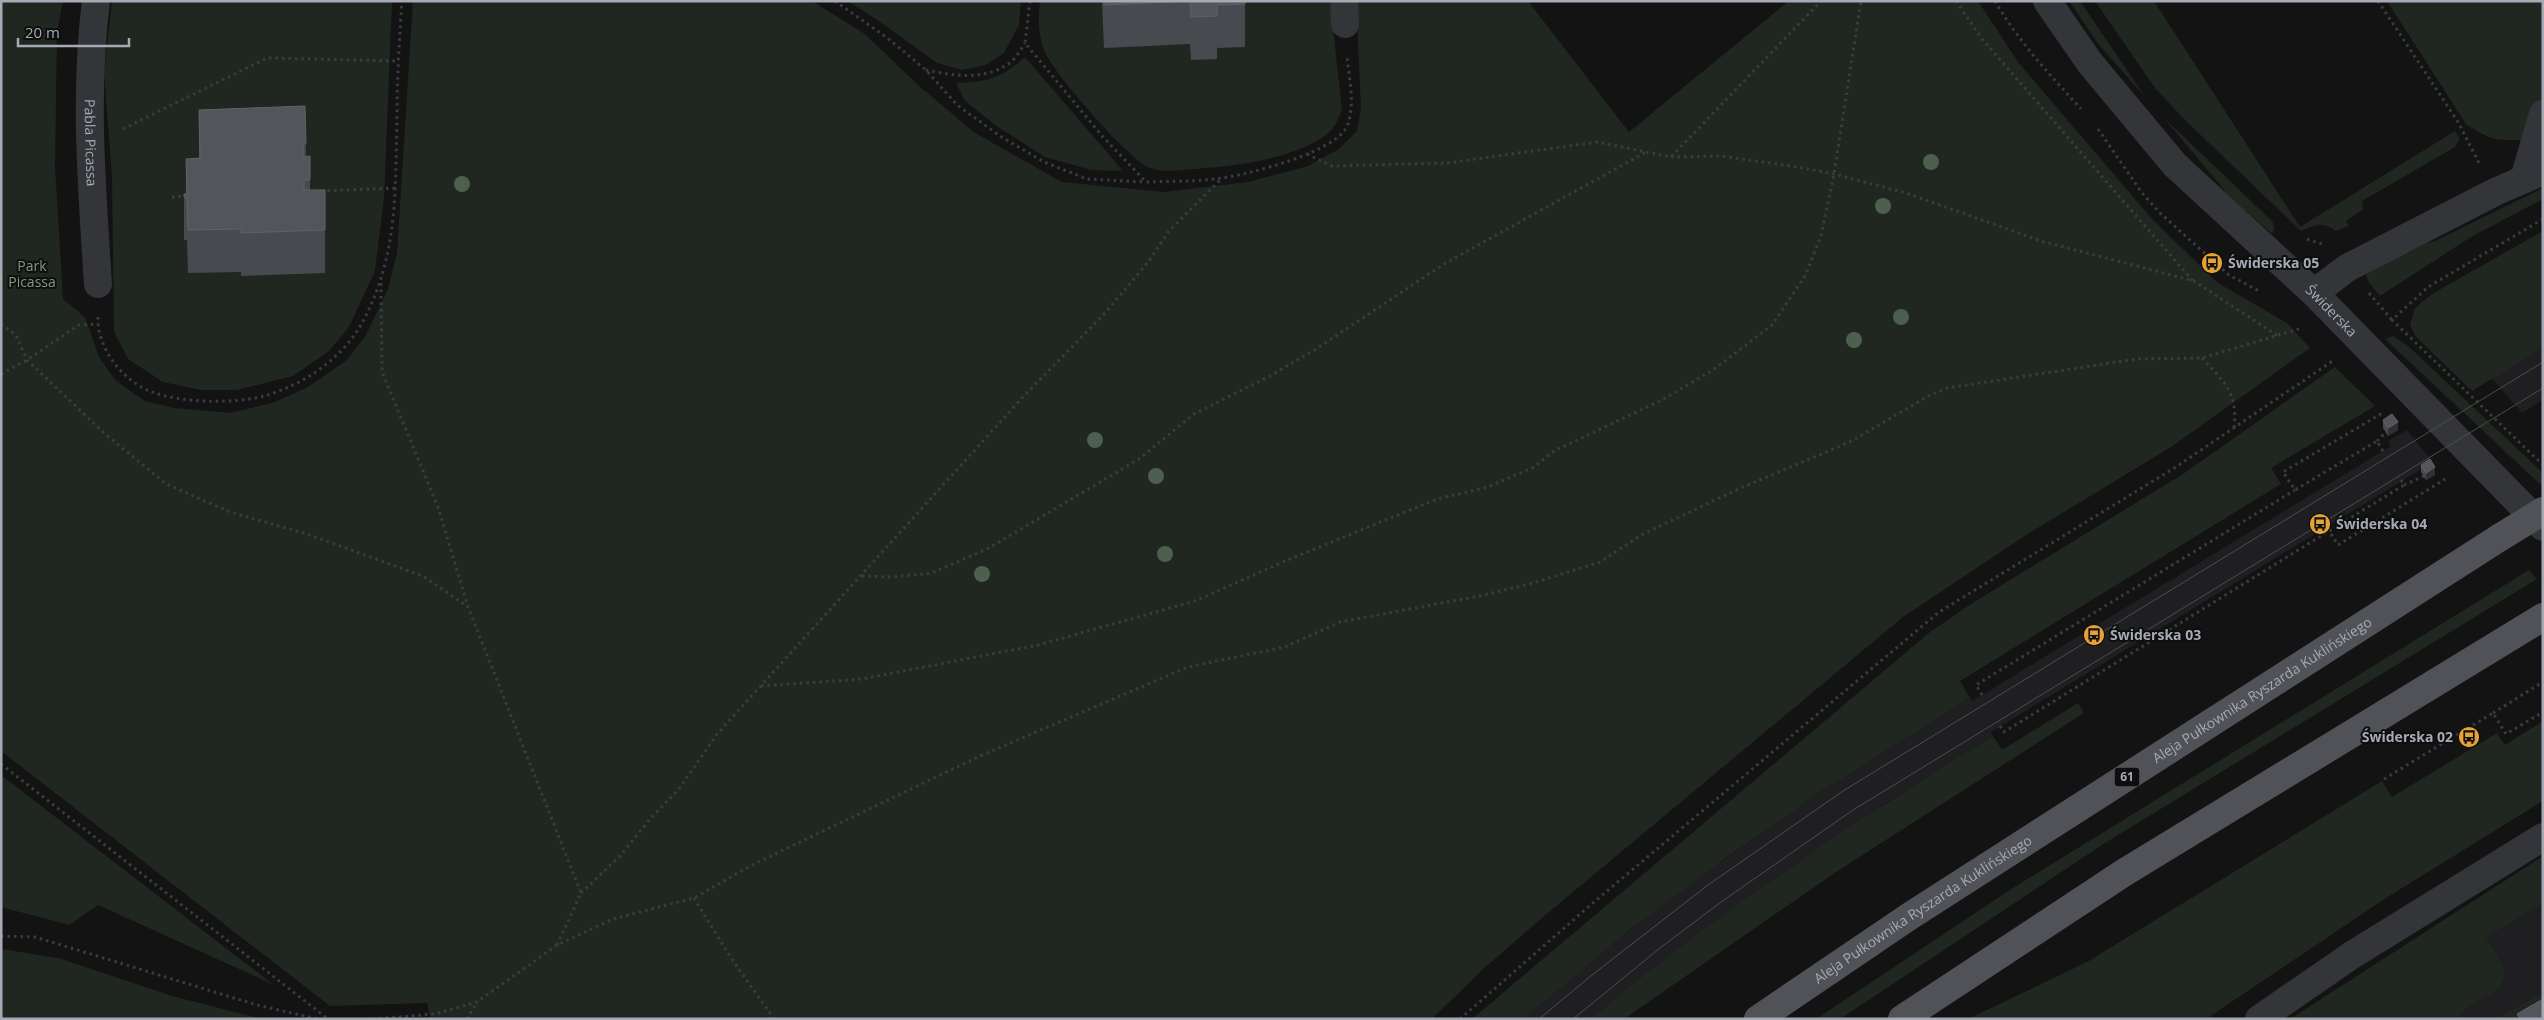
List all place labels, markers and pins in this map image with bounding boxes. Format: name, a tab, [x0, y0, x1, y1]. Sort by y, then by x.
bus stop icon: Świderska 05	[2200, 251, 2224, 275]
place label: Świderska 05	[2228, 253, 2319, 272]
bus stop icon: Świderska 04	[2308, 512, 2332, 536]
place label: Świderska 04	[2336, 514, 2427, 533]
bus stop icon: Świderska 03	[2082, 623, 2106, 647]
place label: Świderska 03	[2110, 625, 2201, 644]
bus stop icon: Świderska 02	[2457, 725, 2481, 749]
place label: Świderska 02	[2362, 727, 2453, 746]

